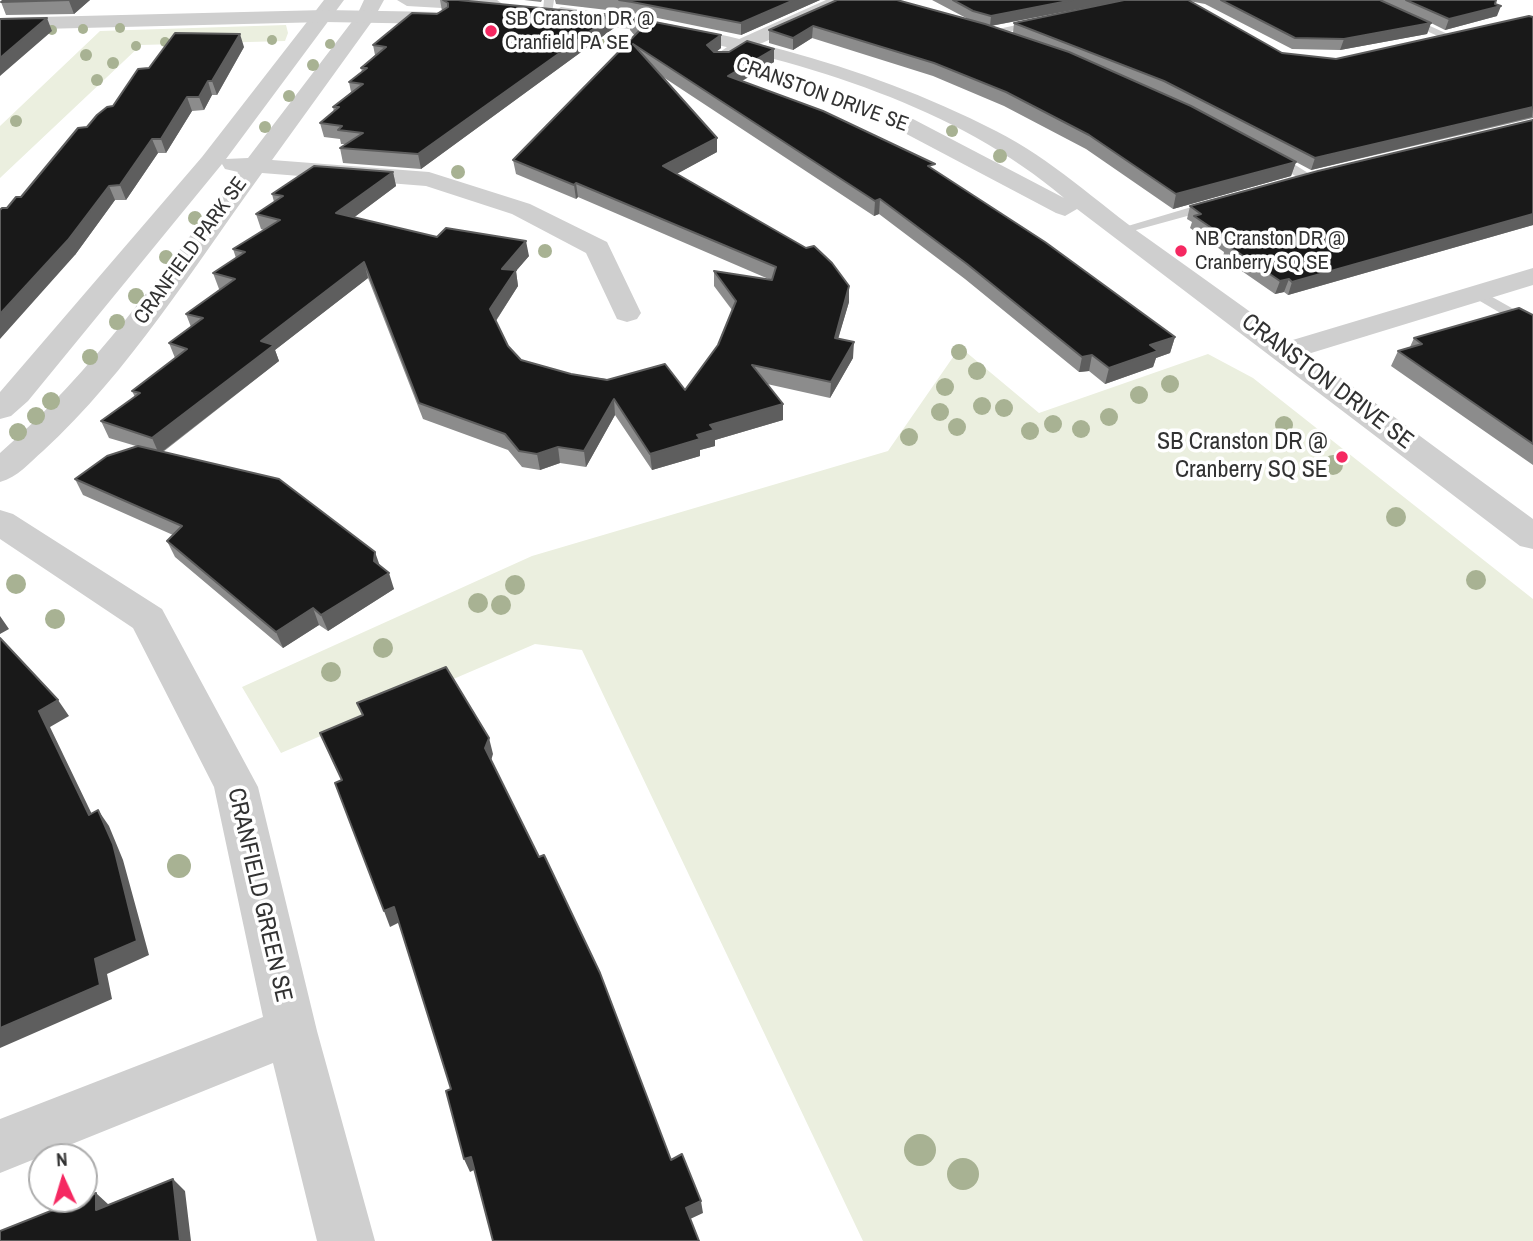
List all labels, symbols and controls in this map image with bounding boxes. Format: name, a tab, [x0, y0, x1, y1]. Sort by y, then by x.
place label: SB Cranston DR @ Cranfield PA SE	[505, 6, 655, 56]
marker: SB Cranston DR @ Cranfield PA SE	[483, 23, 499, 39]
street label: CRANSTON DRIVE SE	[732, 52, 912, 138]
street label: CRANFIELD PARK SE	[129, 172, 253, 330]
place label: NB Cranston DR @ Cranberry SQ SE	[1195, 226, 1345, 276]
marker: NB Cranston DR @ Cranberry SQ SE	[1173, 243, 1189, 259]
street label: CRANSTON DRIVE SE	[1236, 308, 1418, 456]
place label: SB Cranston DR @ Cranberry SQ SE	[1157, 429, 1328, 485]
marker: SB Cranston DR @ Cranberry SQ SE	[1334, 449, 1350, 465]
street label: CRANFIELD GREEN SE	[220, 785, 298, 1005]
north arrow	[28, 1143, 98, 1213]
text: N	[55, 1146, 68, 1172]

